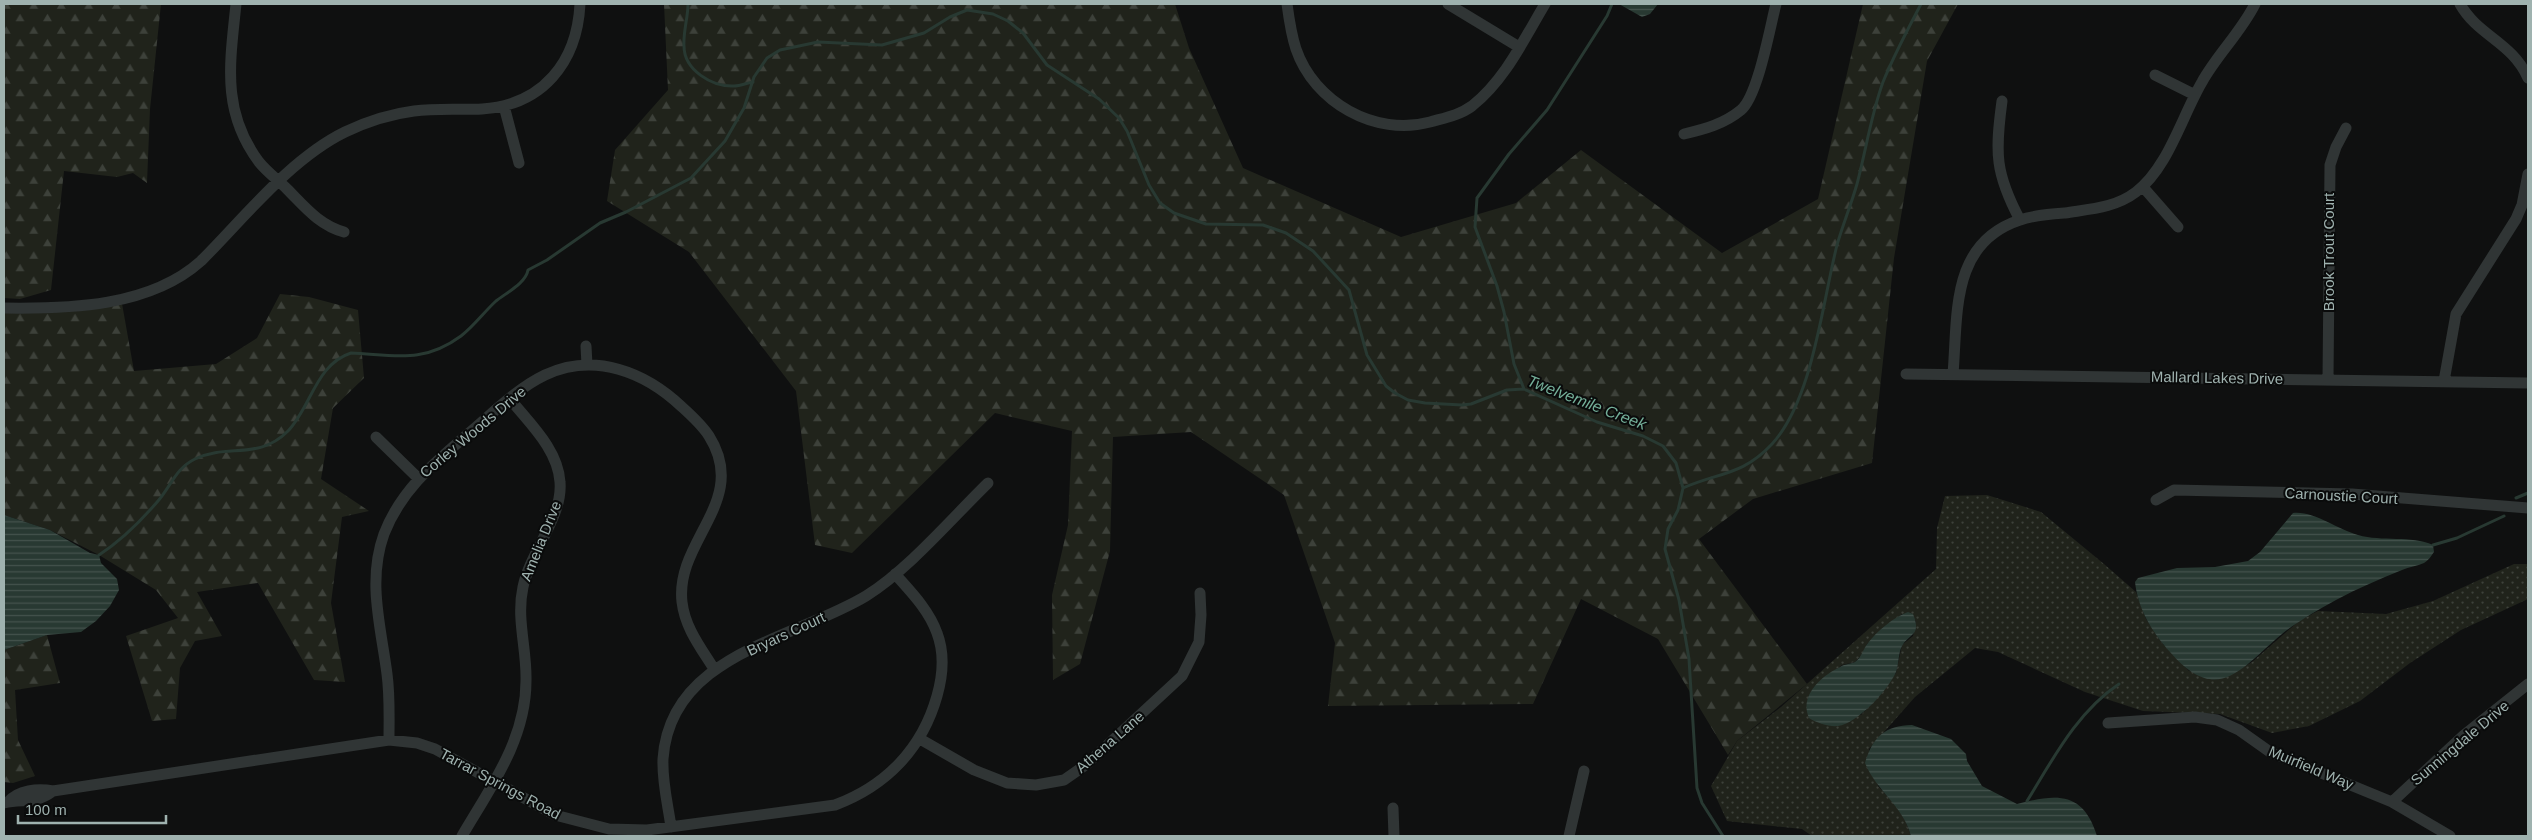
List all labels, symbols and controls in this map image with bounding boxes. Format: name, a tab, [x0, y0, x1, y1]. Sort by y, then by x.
street label: Brook Trout Court	[2320, 192, 2337, 311]
street label: Mallard Lakes Drive	[2151, 368, 2283, 387]
water label: Twelvemile Creek	[1525, 372, 1650, 433]
street label: Corley Woods Drive	[416, 382, 529, 481]
street label: Carnoustie Court	[2284, 484, 2399, 507]
street label: Amelia Drive	[517, 498, 564, 583]
street label: Bryars Court	[744, 608, 828, 659]
street label: Sunningdale Drive	[2407, 697, 2512, 789]
street label: Athena Lane	[1072, 707, 1147, 776]
street label: Muirfield Way	[2266, 742, 2357, 793]
street label: Tarrar Springs Road	[437, 745, 563, 823]
scale bar	[18, 792, 165, 824]
text: 100 m	[25, 801, 67, 818]

